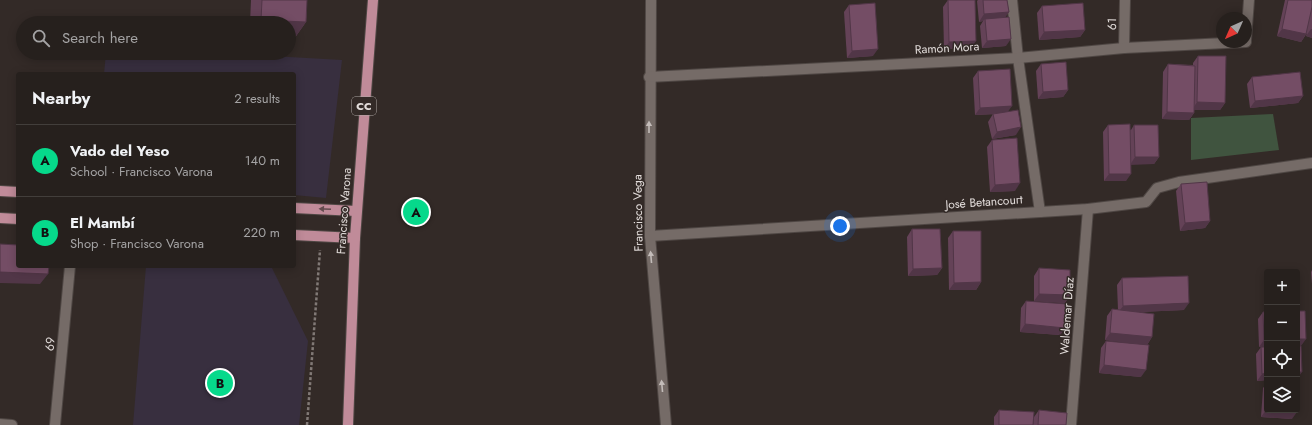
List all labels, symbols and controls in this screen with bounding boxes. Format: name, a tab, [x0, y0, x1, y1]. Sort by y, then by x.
north arrow	[1216, 12, 1252, 48]
search box	[16, 16, 296, 60]
street label: 61	[1103, 18, 1121, 30]
icon: search	[30, 27, 52, 49]
text: Search here	[62, 27, 138, 49]
street label: Ramón Mora	[914, 37, 980, 59]
text: Nearby	[32, 86, 90, 110]
text: 2 results	[234, 89, 280, 108]
road number: CC	[352, 97, 376, 115]
one-way arrow	[646, 120, 652, 133]
text: Vado del Yeso	[70, 140, 169, 162]
text: A	[40, 151, 50, 170]
text: 140 m	[245, 151, 280, 170]
text: School · Francisco Varona	[70, 162, 213, 181]
street label: Francisco Varona	[332, 167, 356, 255]
street label: Francisco Vega	[628, 174, 648, 252]
street label: José Betancourt	[943, 190, 1023, 214]
pin: A	[403, 197, 429, 227]
one-way arrow	[319, 206, 331, 213]
text: El Mambí	[70, 212, 135, 234]
your location	[830, 216, 850, 236]
text: B	[41, 223, 49, 242]
text: 220 m	[243, 223, 280, 242]
text: Shop · Francisco Varona	[70, 234, 204, 253]
one-way arrow	[648, 251, 655, 263]
map controls	[1264, 269, 1300, 413]
button: +	[1264, 269, 1300, 305]
street label: Waldemar Díaz	[1055, 276, 1079, 355]
button: −	[1264, 305, 1300, 341]
street label: 69	[40, 336, 60, 352]
button: locate	[1264, 341, 1300, 377]
pin: B	[207, 368, 233, 398]
button: layers	[1264, 377, 1300, 413]
one-way arrow	[659, 380, 666, 392]

